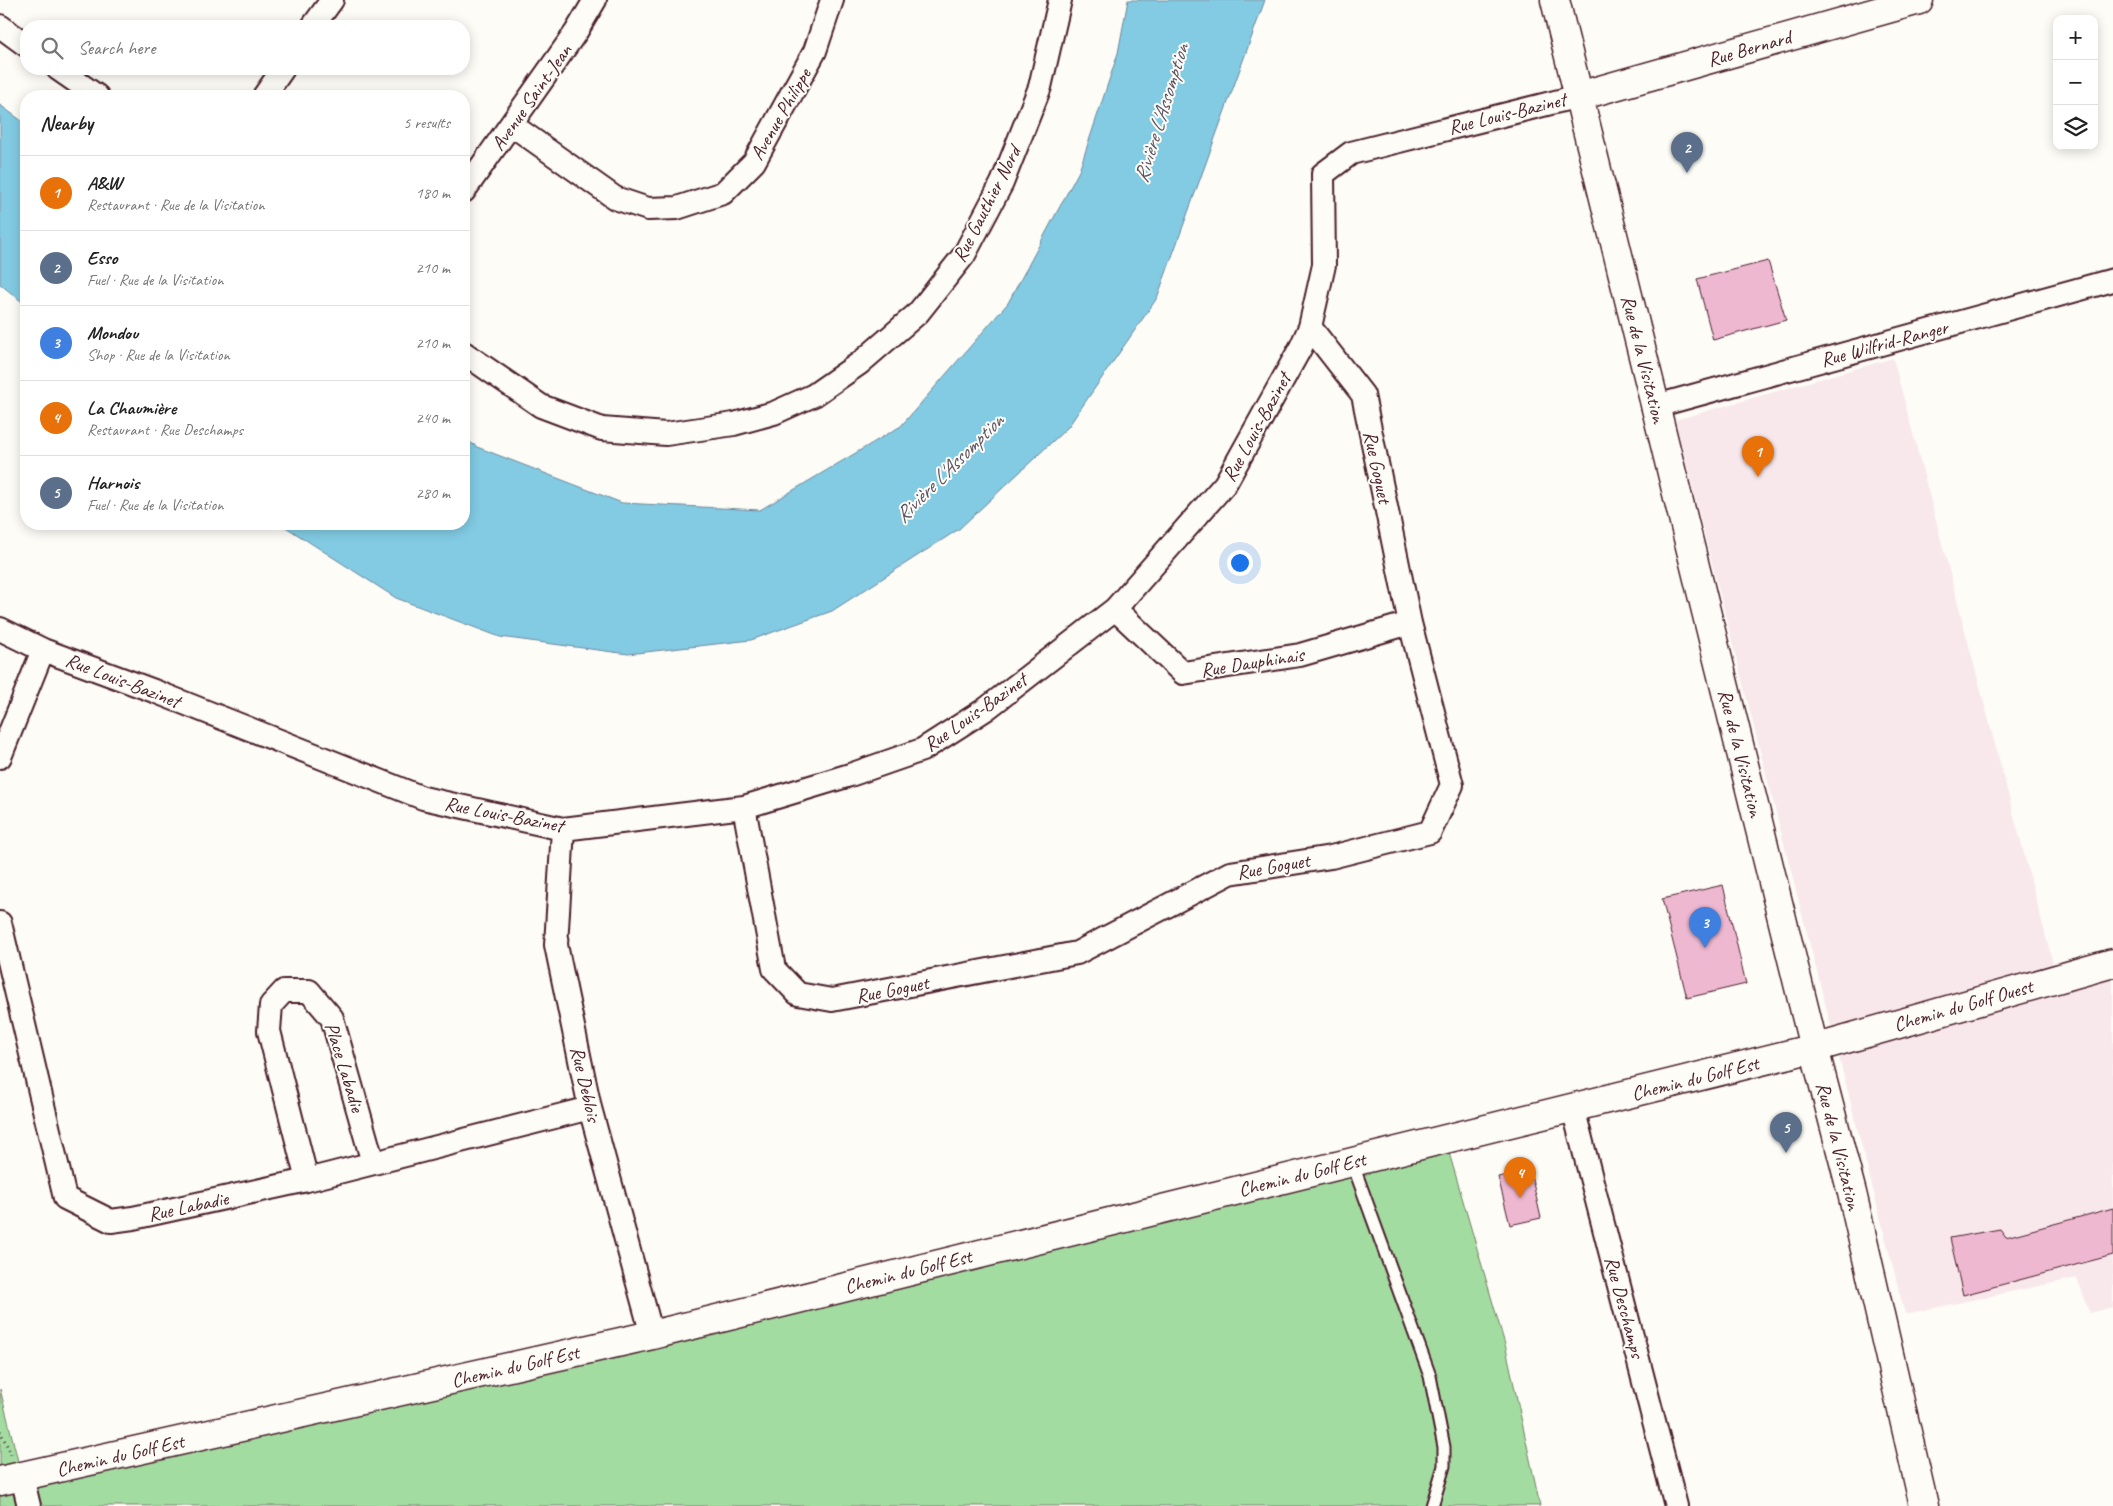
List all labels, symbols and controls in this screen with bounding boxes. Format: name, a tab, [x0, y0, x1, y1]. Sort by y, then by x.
map controls	[2053, 15, 2098, 150]
button: +	[2053, 15, 2098, 60]
search box	[20, 20, 470, 75]
street label: Rue Bernard	[1705, 24, 1797, 72]
icon: search	[38, 34, 66, 62]
text: Search here	[78, 36, 155, 60]
street label: Avenue Saint-Jean	[485, 38, 578, 155]
water label: Rivière L'Assomption	[1128, 38, 1195, 185]
button: −	[2053, 60, 2098, 105]
street label: Avenue Philippe	[744, 63, 817, 165]
street label: Rue Louis-Bazinet	[1446, 86, 1572, 140]
button: layers	[2053, 105, 2098, 150]
text: Nearby	[40, 110, 93, 136]
text: 5 results	[403, 113, 450, 133]
pin: 2	[1671, 132, 1703, 173]
street label: Rue Gauthier Nord	[947, 139, 1028, 266]
text: A&W	[87, 171, 121, 195]
text: 1	[52, 183, 60, 203]
text: 180 m	[416, 183, 450, 203]
text: Restaurant · Rue de la Visitation	[87, 195, 264, 215]
text: Esso	[87, 246, 117, 270]
text: 2	[52, 258, 60, 278]
text: 210 m	[416, 258, 450, 278]
text: Fuel · Rue de la Visitation	[87, 270, 223, 290]
street label: Rue de la Visitation	[1616, 293, 1672, 427]
street label: Rue Wilfrid-Ranger	[1818, 314, 1952, 372]
text: Mondou	[87, 321, 138, 345]
text: 3	[52, 333, 60, 353]
text: 210 m	[416, 333, 450, 353]
text: Shop · Rue de la Visitation	[87, 345, 230, 365]
street label: Rue Louis-Bazinet	[1216, 366, 1298, 486]
text: La Chaumière	[87, 396, 176, 420]
water label: Rivière L'Assomption	[889, 406, 1011, 528]
text: 4	[52, 408, 60, 428]
text: 240 m	[416, 408, 450, 428]
text: Restaurant · Rue Deschamps	[87, 420, 243, 440]
street label: Rue Goguet	[1358, 429, 1398, 508]
pin: 1	[1742, 436, 1774, 477]
text: Harnois	[87, 471, 139, 495]
text: 5	[53, 483, 59, 503]
text: 280 m	[416, 483, 450, 503]
text: Fuel · Rue de la Visitation	[87, 495, 223, 515]
your location	[1227, 550, 1253, 576]
street label: Rue Dauphinais	[1199, 642, 1308, 683]
street label: Rue Louis-Bazinet	[62, 647, 187, 715]
street label: Rue Louis-Bazinet	[919, 666, 1034, 757]
street label: Rue de la Visitation	[1713, 687, 1769, 821]
street label: Rue Louis-Bazinet	[442, 791, 569, 839]
street label: Rue Goguet	[1235, 847, 1314, 885]
pin: 3	[1689, 907, 1721, 948]
street label: Rue Goguet	[854, 970, 933, 1009]
street label: Chemin du Golf Ouest	[1891, 973, 2038, 1037]
street label: Place Labadie	[319, 1019, 370, 1116]
street label: Rue Deblois	[565, 1044, 607, 1126]
street label: Chemin du Golf Est	[1629, 1050, 1764, 1106]
street label: Rue de la Visitation	[1811, 1080, 1867, 1214]
pin: 5	[1770, 1112, 1802, 1153]
street label: Chemin du Golf Est	[1236, 1146, 1371, 1202]
pin: 4	[1504, 1157, 1536, 1198]
street label: Rue Labadie	[146, 1186, 232, 1227]
street label: Chemin du Golf Est	[842, 1243, 977, 1299]
street label: Rue Deschamps	[1599, 1254, 1651, 1363]
street label: Chemin du Golf Est	[449, 1339, 584, 1393]
street label: Chemin du Golf Est	[54, 1428, 189, 1482]

